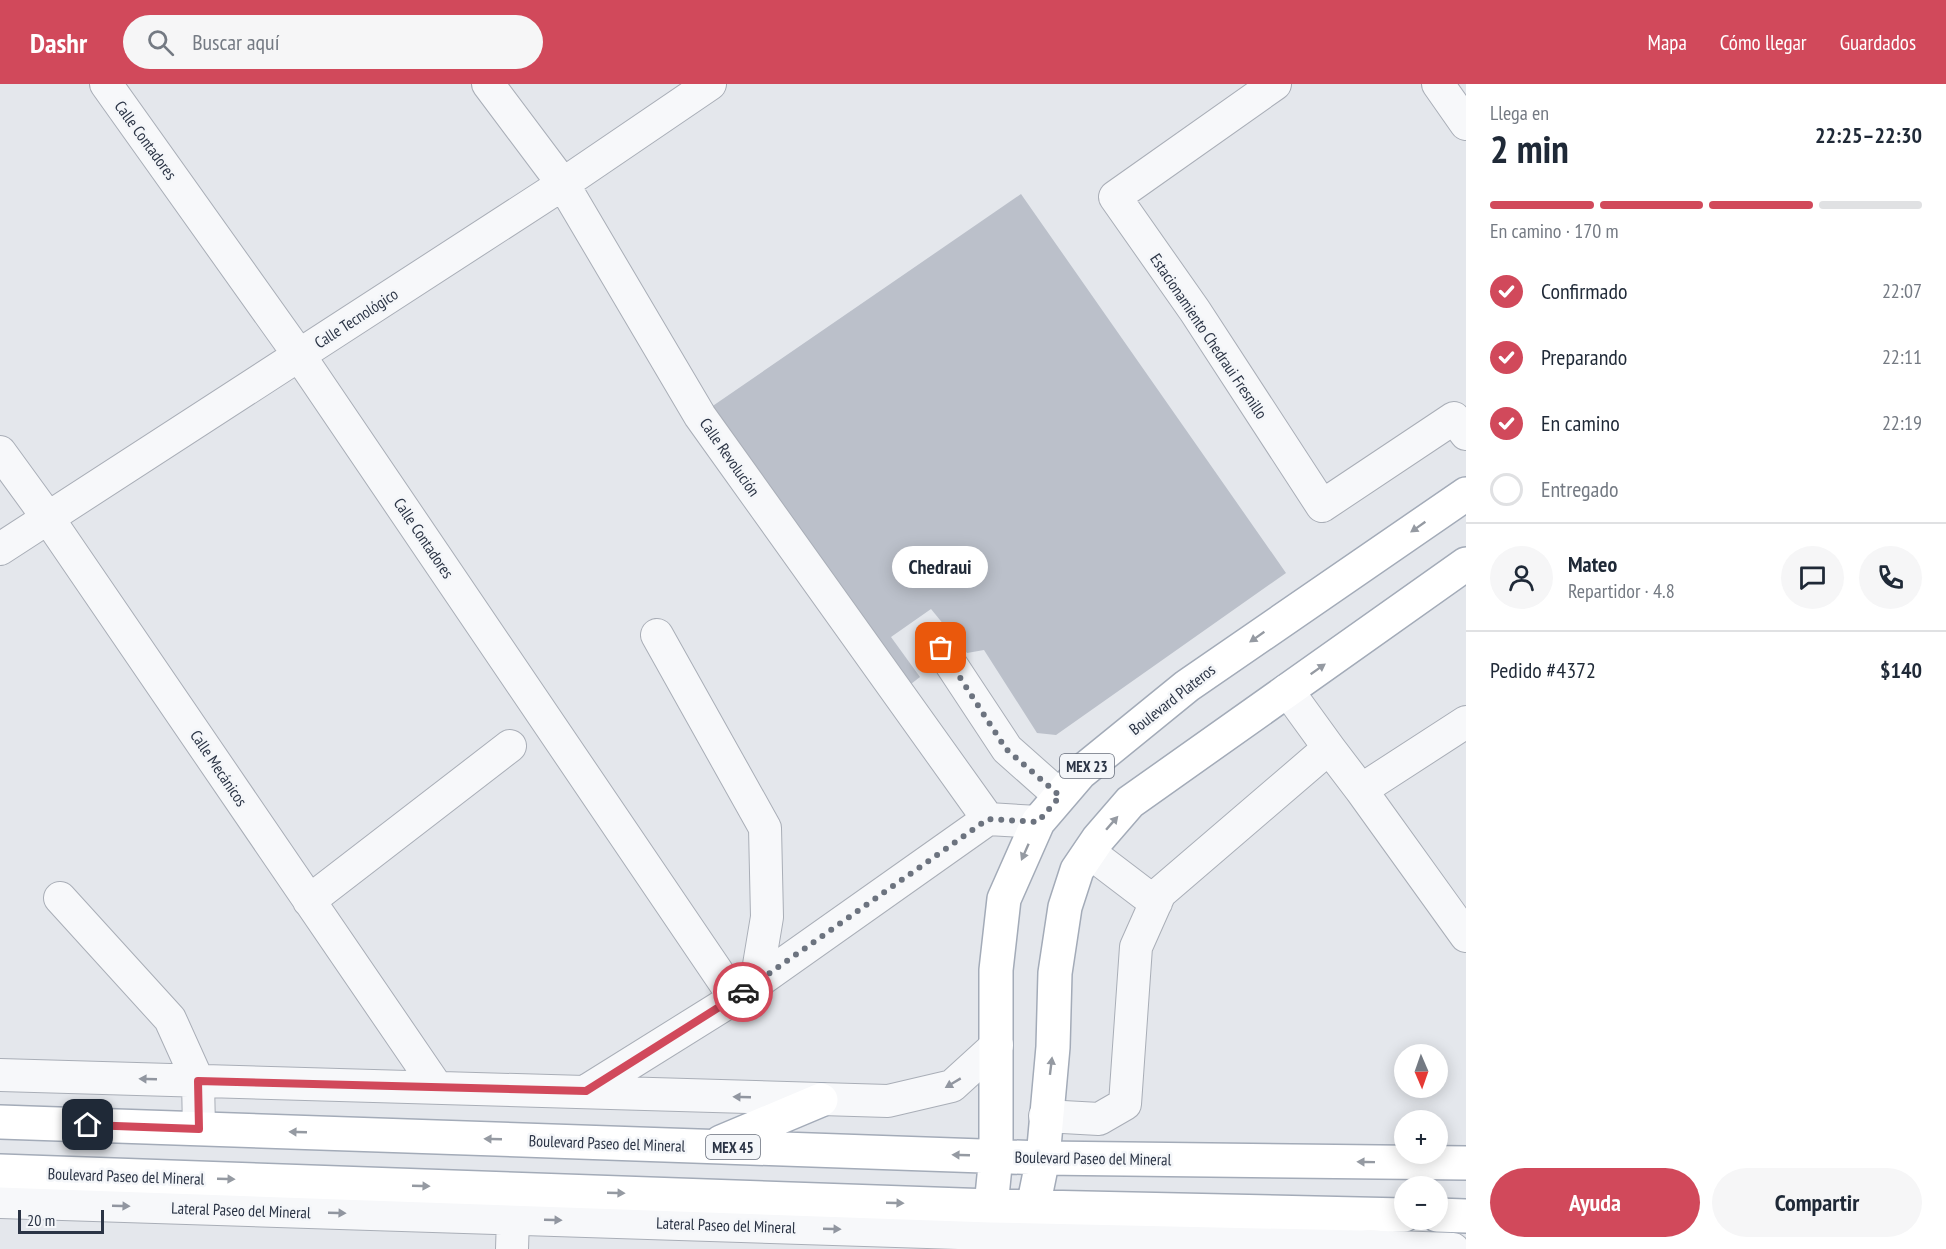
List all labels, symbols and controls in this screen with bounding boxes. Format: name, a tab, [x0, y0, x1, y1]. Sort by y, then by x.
search box	[123, 15, 543, 69]
text: Dashr	[30, 24, 87, 61]
icon: search	[144, 26, 177, 59]
text: Buscar aquí	[192, 28, 279, 56]
text: Mapa	[1648, 29, 1687, 56]
text: Cómo llegar	[1720, 29, 1807, 56]
text: Guardados	[1840, 29, 1916, 56]
street label: Calle Contadores	[111, 97, 181, 183]
text: Llega en	[1490, 100, 1549, 126]
text: 22:25–22:30	[1815, 121, 1922, 149]
text: 2 min	[1490, 123, 1569, 174]
text: En camino · 170 m	[1490, 218, 1619, 244]
street label: Estacionamiento Chedraui Fresnillo	[1146, 250, 1272, 423]
icon: check	[1490, 275, 1523, 308]
text: Confirmado	[1541, 277, 1627, 305]
text: 22:07	[1882, 278, 1922, 304]
street label: Calle Tecnológico	[310, 284, 402, 352]
icon: check	[1490, 341, 1523, 374]
text: Preparando	[1541, 343, 1627, 371]
text: 22:11	[1882, 344, 1922, 370]
icon: check	[1490, 407, 1523, 440]
text: En camino	[1541, 409, 1620, 437]
text: 22:19	[1882, 410, 1922, 436]
street label: Calle Revolución	[696, 414, 764, 500]
text: Entregado	[1541, 475, 1618, 503]
street label: Calle Contadores	[390, 494, 458, 582]
one-way arrow	[1410, 521, 1426, 533]
callout: Chedraui	[893, 546, 989, 588]
button: person	[1490, 546, 1553, 609]
button: chat	[1781, 546, 1844, 609]
button: phone	[1859, 546, 1922, 609]
text: Mateo	[1568, 550, 1617, 578]
text: Chedraui	[908, 554, 972, 580]
text: Repartidor · 4.8	[1568, 578, 1675, 604]
pin	[915, 622, 966, 673]
icon: bag	[924, 631, 957, 664]
one-way arrow	[1249, 631, 1265, 642]
text: Pedido #4372	[1490, 656, 1596, 684]
text: $140	[1880, 656, 1922, 684]
street label: Boulevard Plateros	[1125, 659, 1219, 739]
one-way arrow	[1310, 664, 1326, 675]
street label: Calle Mecánicos	[186, 726, 252, 810]
road number: MEX 23	[1060, 754, 1114, 778]
one-way arrow	[1105, 816, 1118, 831]
one-way arrow	[1020, 844, 1029, 861]
courier	[713, 962, 773, 1022]
icon: car	[727, 976, 760, 1009]
north arrow	[1394, 1044, 1448, 1098]
map controls	[1394, 1044, 1448, 1230]
one-way arrow	[1046, 1057, 1056, 1076]
one-way arrow	[139, 1075, 158, 1084]
one-way arrow	[945, 1077, 961, 1088]
one-way arrow	[733, 1092, 752, 1102]
pin	[62, 1099, 113, 1150]
icon: home	[71, 1108, 104, 1141]
button: +	[1394, 1110, 1448, 1164]
one-way arrow	[288, 1127, 307, 1137]
street label: Boulevard Paseo del Mineral	[528, 1130, 686, 1156]
one-way arrow	[483, 1134, 502, 1144]
road number: MEX 45	[706, 1135, 760, 1159]
street label: Boulevard Paseo del Mineral	[1015, 1147, 1172, 1169]
one-way arrow	[951, 1150, 970, 1160]
one-way arrow	[1356, 1157, 1375, 1167]
street label: Boulevard Paseo del Mineral	[47, 1163, 205, 1189]
button: Ayuda	[1490, 1168, 1700, 1237]
button: Compartir	[1712, 1168, 1922, 1237]
one-way arrow	[217, 1175, 236, 1184]
button: −	[1394, 1176, 1448, 1230]
one-way arrow	[412, 1181, 431, 1191]
one-way arrow	[607, 1188, 626, 1198]
street label: Lateral Paseo del Mineral	[171, 1198, 311, 1222]
one-way arrow	[885, 1198, 904, 1207]
one-way arrow	[112, 1201, 131, 1211]
scale bar	[18, 1207, 104, 1234]
one-way arrow	[328, 1208, 347, 1217]
text: 20 m	[27, 1210, 55, 1230]
street label: Lateral Paseo del Mineral	[656, 1213, 796, 1237]
one-way arrow	[544, 1215, 563, 1224]
one-way arrow	[823, 1224, 842, 1233]

